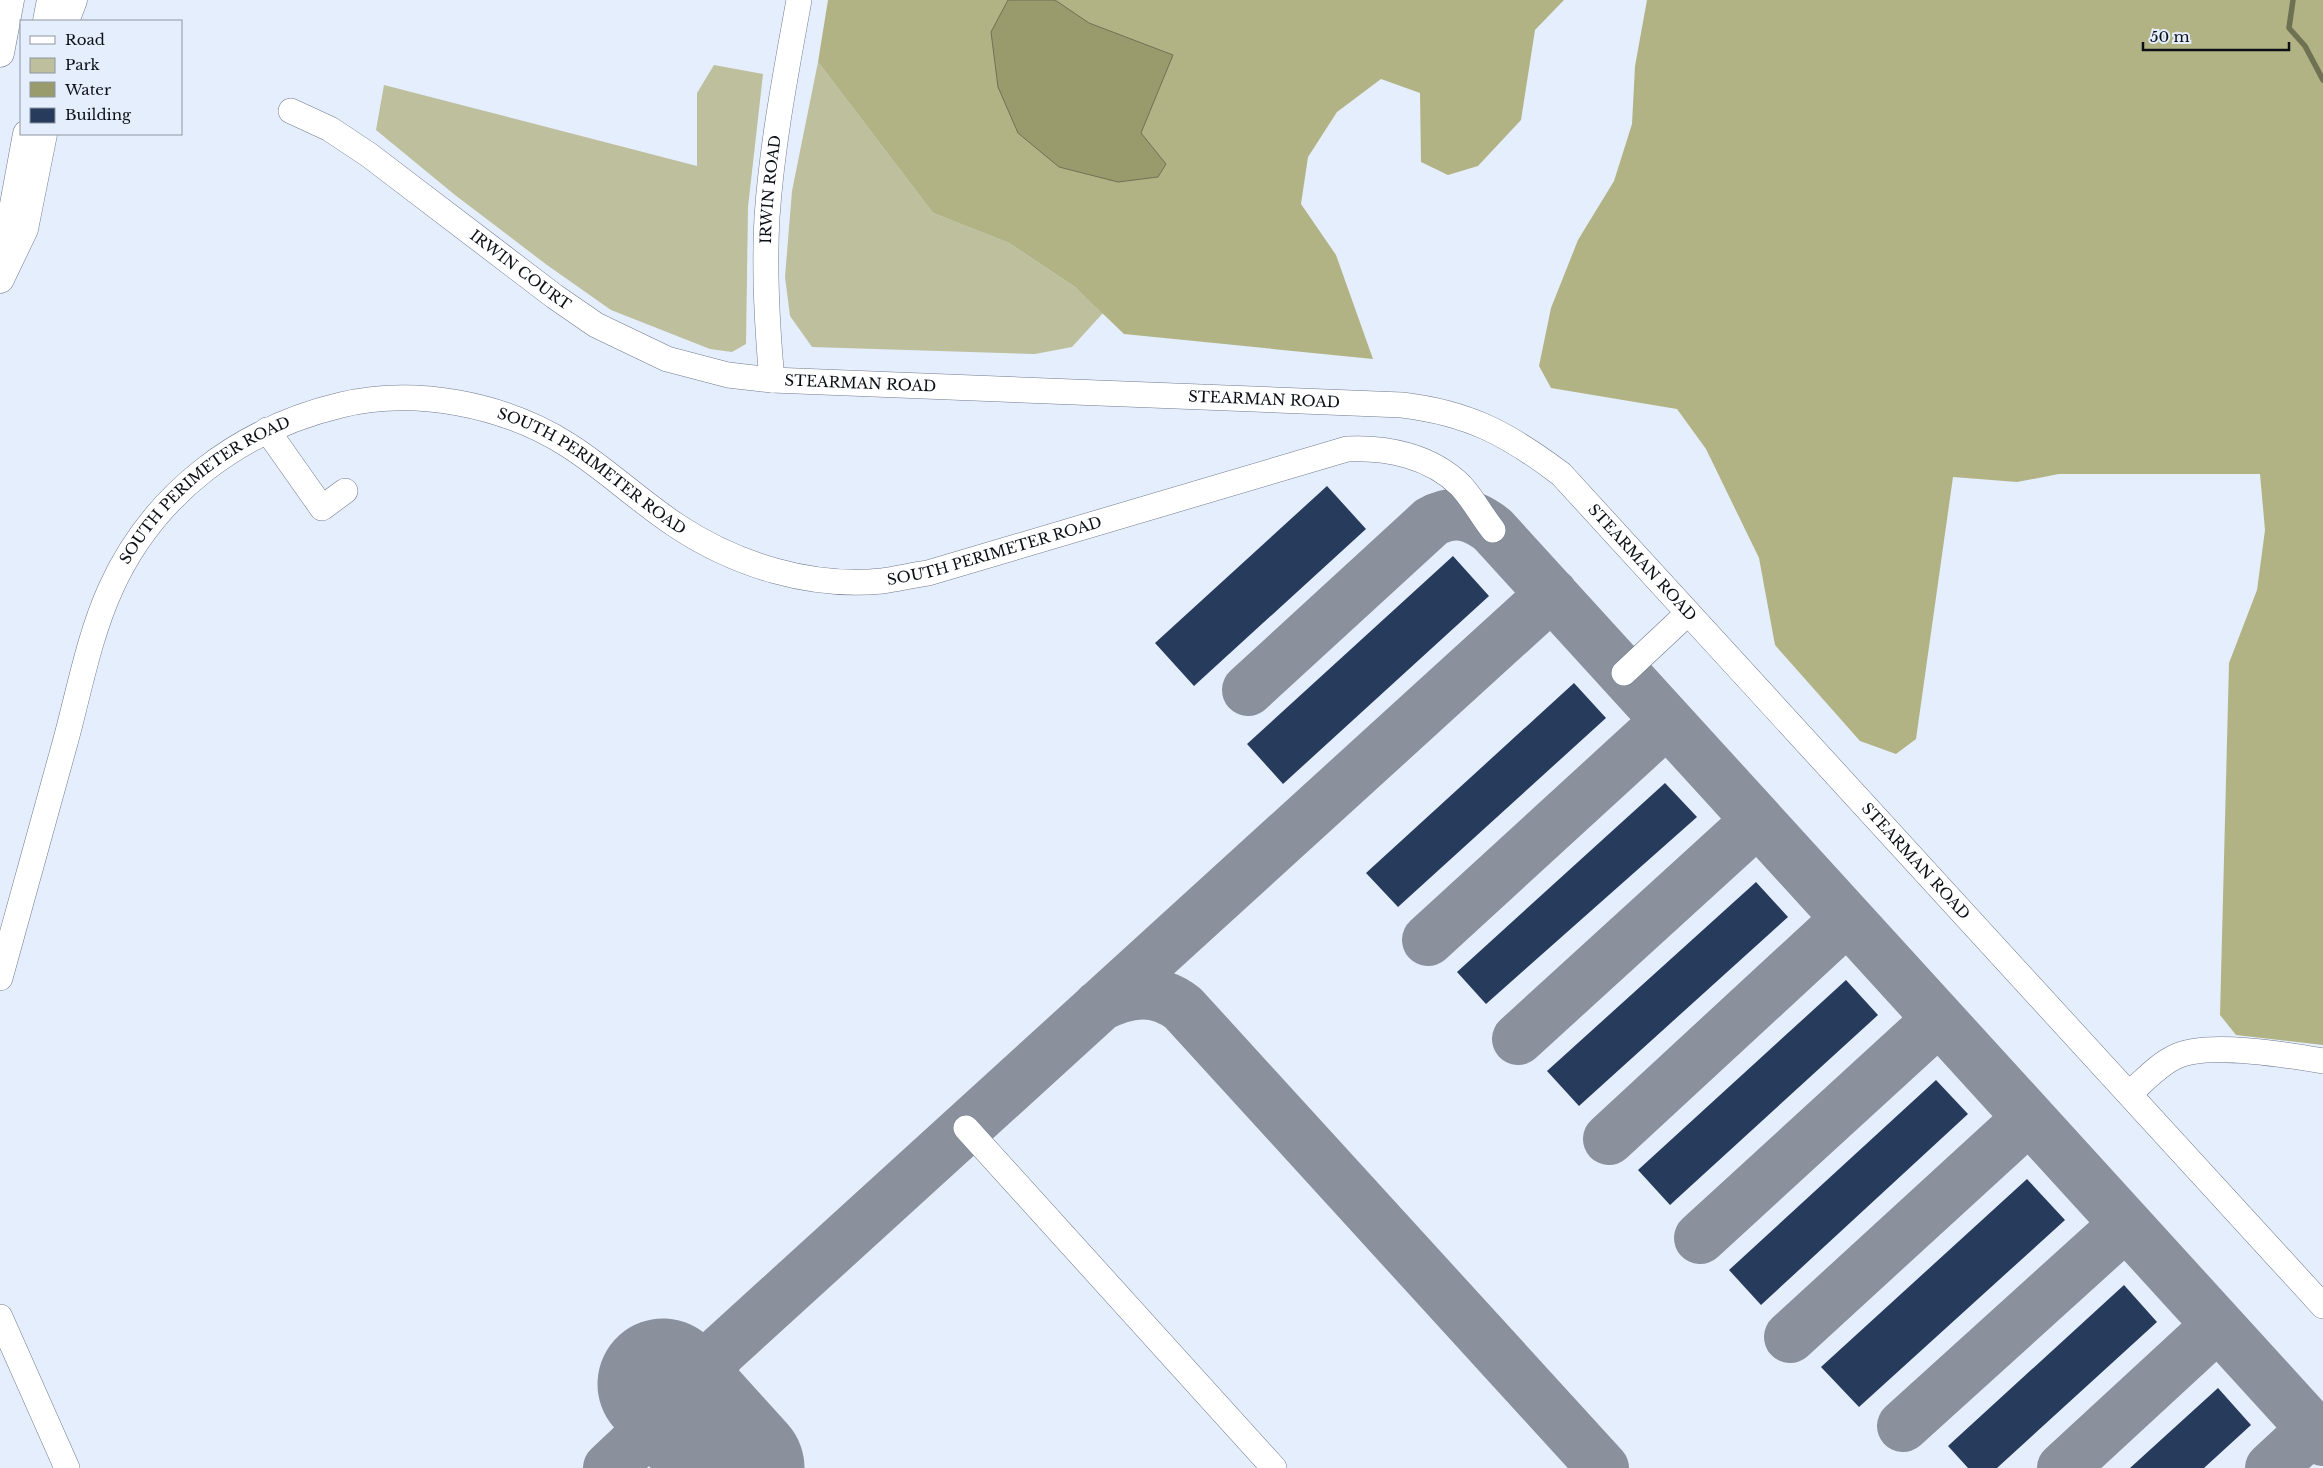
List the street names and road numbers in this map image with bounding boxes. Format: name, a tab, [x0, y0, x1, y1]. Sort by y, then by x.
street label: IRWIN ROAD	[756, 134, 785, 244]
street label: IRWIN COURT	[466, 225, 575, 314]
street label: STEARMAN ROAD	[784, 371, 937, 396]
street label: STEARMAN ROAD	[1188, 387, 1340, 412]
street label: SOUTH PERIMETER ROAD	[495, 403, 690, 538]
street label: SOUTH PERIMETER ROAD	[115, 412, 293, 567]
street label: STEARMAN ROAD	[1584, 500, 1701, 625]
street label: SOUTH PERIMETER ROAD	[885, 512, 1104, 589]
street label: STEARMAN ROAD	[1858, 799, 1974, 923]

